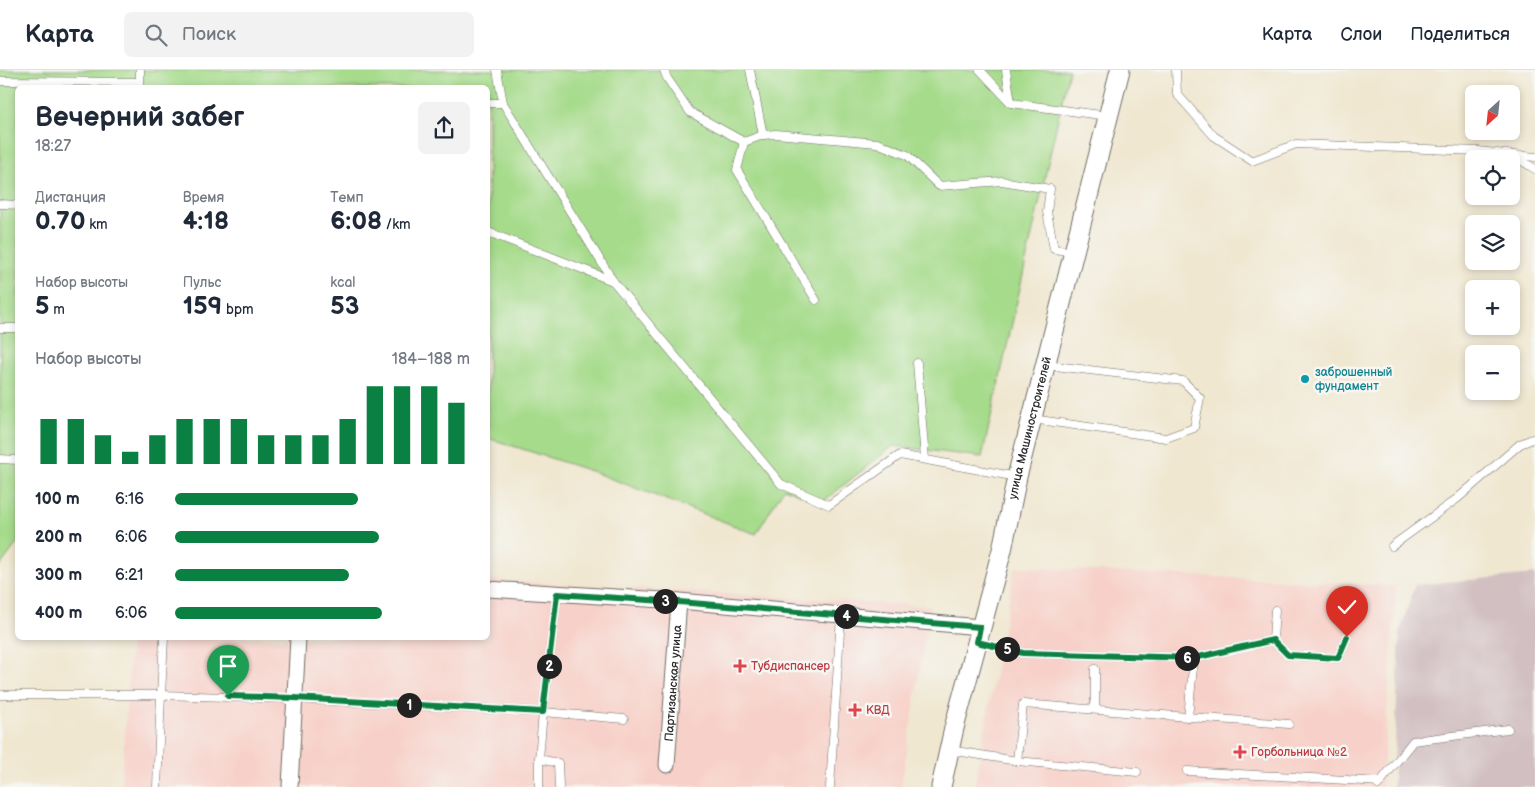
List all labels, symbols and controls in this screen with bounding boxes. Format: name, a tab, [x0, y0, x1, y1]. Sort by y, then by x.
search box	[124, 12, 474, 57]
text: Карта	[25, 20, 94, 49]
icon: search	[142, 21, 170, 49]
text: Поиск	[182, 23, 236, 46]
text: Карта	[1262, 24, 1312, 45]
text: Слои	[1340, 24, 1382, 45]
text: Поделиться	[1410, 24, 1510, 45]
north arrow	[1465, 85, 1520, 140]
map controls	[1465, 85, 1520, 400]
text: Вечерний забег	[35, 101, 244, 134]
button: share	[418, 102, 470, 154]
text: 18:27	[35, 137, 71, 156]
button: locate	[1465, 150, 1520, 205]
text: Дистанция	[35, 189, 106, 206]
text: Время	[183, 189, 224, 206]
text: Темп	[330, 189, 364, 206]
text: 0.70	[35, 206, 85, 237]
text: 4:18	[183, 206, 229, 237]
text: 6:08	[330, 206, 382, 237]
button: layers	[1465, 215, 1520, 270]
text: km	[85, 216, 108, 233]
text: /km	[382, 216, 411, 233]
text: Набор высоты	[35, 274, 128, 291]
text: Пульс	[183, 274, 221, 291]
text: kcal	[330, 274, 355, 291]
button: +	[1465, 280, 1520, 335]
text: 5	[35, 291, 49, 322]
text: 159	[183, 291, 222, 322]
text: 53	[330, 291, 359, 322]
text: m	[49, 301, 65, 318]
text: bpm	[222, 301, 254, 318]
button: −	[1465, 345, 1520, 400]
text: Набор высоты	[35, 350, 142, 369]
text: 184–188 m	[392, 350, 470, 369]
street label: улица Машиностроителей	[1005, 355, 1055, 501]
place label: заброшенный фундамент	[1315, 365, 1393, 394]
marker: заброшенный фундамент	[1299, 373, 1311, 385]
text: 100 m	[35, 490, 80, 509]
text: 6:16	[115, 490, 144, 509]
text: 200 m	[35, 528, 82, 547]
text: 6:06	[115, 528, 147, 547]
text: 300 m	[35, 566, 82, 585]
text: 6:21	[115, 566, 143, 585]
pin	[1326, 586, 1368, 637]
pin: 3	[652, 588, 678, 614]
text: 3	[661, 593, 670, 610]
icon: check	[1333, 593, 1361, 621]
text: 400 m	[35, 604, 82, 623]
text: 6:06	[115, 604, 147, 623]
pin: 4	[834, 604, 858, 628]
text: 4	[842, 608, 851, 625]
street label: Партизанская улица	[661, 624, 685, 742]
pin: 5	[994, 636, 1020, 662]
text: 5	[1003, 641, 1012, 658]
pin	[207, 645, 249, 696]
pin: 6	[1174, 646, 1200, 670]
text: 6	[1183, 650, 1192, 667]
icon: arrive	[214, 652, 242, 680]
pin: 2	[536, 654, 562, 678]
text: 2	[545, 658, 554, 675]
marker: Тубдиспансер	[733, 659, 747, 673]
place label: Тубдиспансер	[751, 659, 830, 674]
pin: 1	[396, 692, 422, 718]
text: 1	[407, 697, 412, 714]
marker: КВД	[848, 703, 862, 717]
place label: КВД	[866, 703, 890, 718]
marker: Горбольница №2	[1233, 745, 1247, 759]
place label: Горбольница №2	[1251, 745, 1347, 760]

